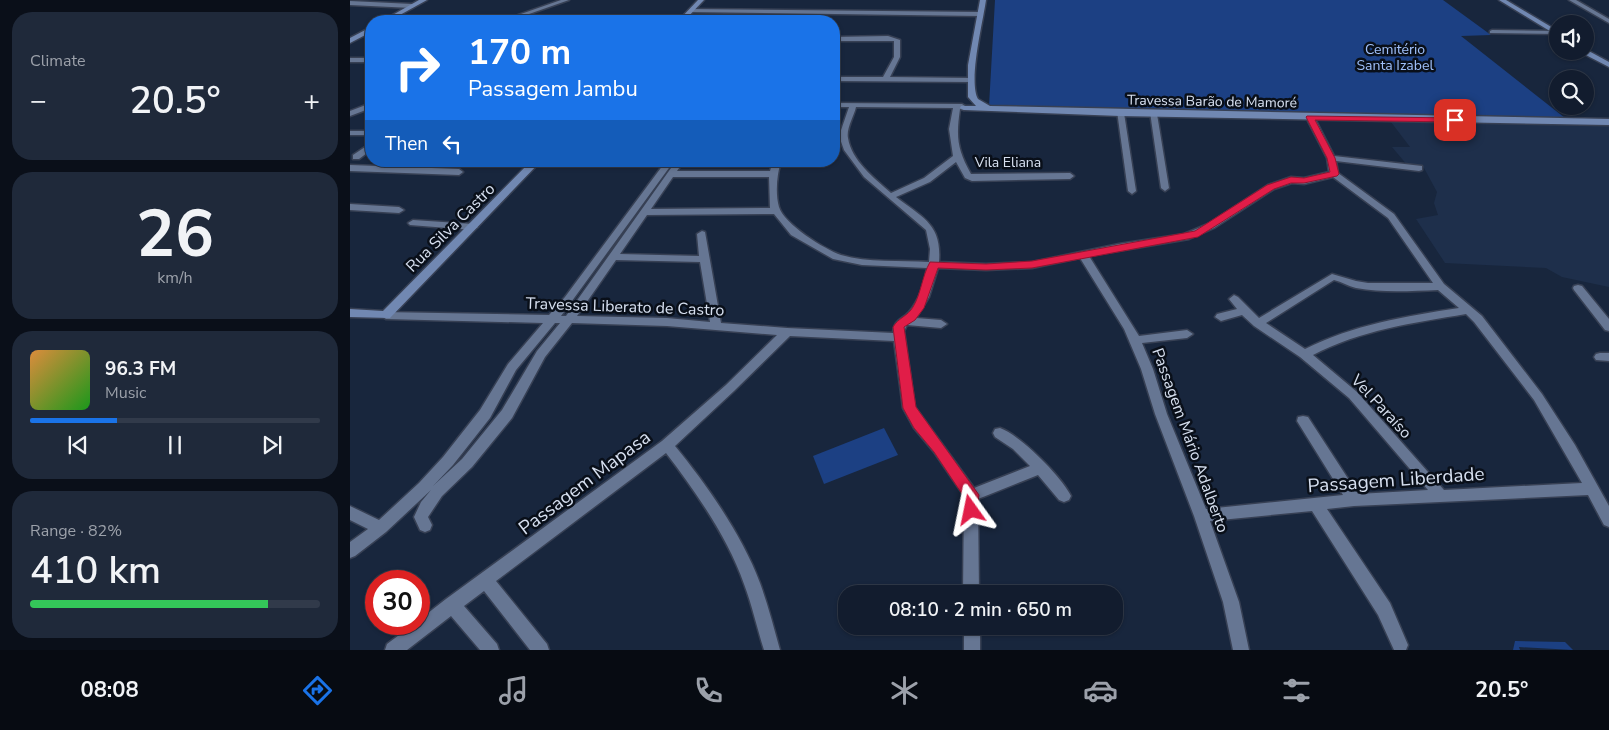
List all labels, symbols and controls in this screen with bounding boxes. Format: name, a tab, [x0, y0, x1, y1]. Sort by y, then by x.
map controls	[1549, 15, 1594, 115]
button: sound	[1549, 15, 1594, 60]
text: 170 m	[468, 29, 571, 76]
icon: right	[385, 35, 450, 100]
park label: Cemitério Santa Izabel	[1356, 40, 1434, 75]
text: Climate	[30, 50, 85, 72]
button: search	[1549, 70, 1594, 115]
text: Passagem Jambu	[468, 74, 638, 104]
text: 20.5°	[129, 75, 221, 126]
text: −	[30, 82, 47, 120]
text: +	[303, 82, 320, 120]
street label: Travessa Barão de Mamoré	[1127, 91, 1297, 112]
pin	[1434, 99, 1476, 141]
icon: arrive	[1441, 106, 1469, 134]
icon: left	[438, 130, 466, 158]
text: Then	[385, 131, 428, 157]
street label: Vila Eliana	[974, 153, 1041, 172]
street label: Rua Silva Castro	[401, 178, 500, 277]
text: 26	[136, 190, 214, 279]
text: km/h	[157, 267, 193, 289]
street label: Travessa Liberato de Castro	[525, 293, 725, 321]
street label: Passagem Mário Adalberto	[1146, 345, 1234, 536]
text: 96.3 FM	[105, 356, 176, 382]
street label: Vel Paraíso	[1345, 369, 1417, 444]
text: Music	[105, 382, 146, 404]
street label: Passagem Mapasa	[513, 425, 656, 541]
icon: previous	[64, 431, 92, 459]
icon: pause	[161, 431, 189, 459]
icon: next	[258, 431, 286, 459]
street label: Passagem Liberdade	[1307, 461, 1485, 499]
position arrow	[944, 483, 996, 535]
text: Range · 82%	[30, 520, 122, 542]
text: 410 km	[30, 545, 161, 596]
speed limit sign: 30	[365, 570, 430, 635]
text: 08:10 · 2 min · 650 m	[889, 597, 1072, 623]
icon: directions	[300, 673, 335, 708]
icon: music	[496, 673, 531, 708]
icon: phone	[691, 673, 726, 708]
icon: climate	[887, 673, 922, 708]
icon: car	[1083, 673, 1118, 708]
icon: filters	[1279, 673, 1314, 708]
text: 08:08	[80, 675, 139, 705]
text: 20.5°	[1475, 675, 1528, 705]

